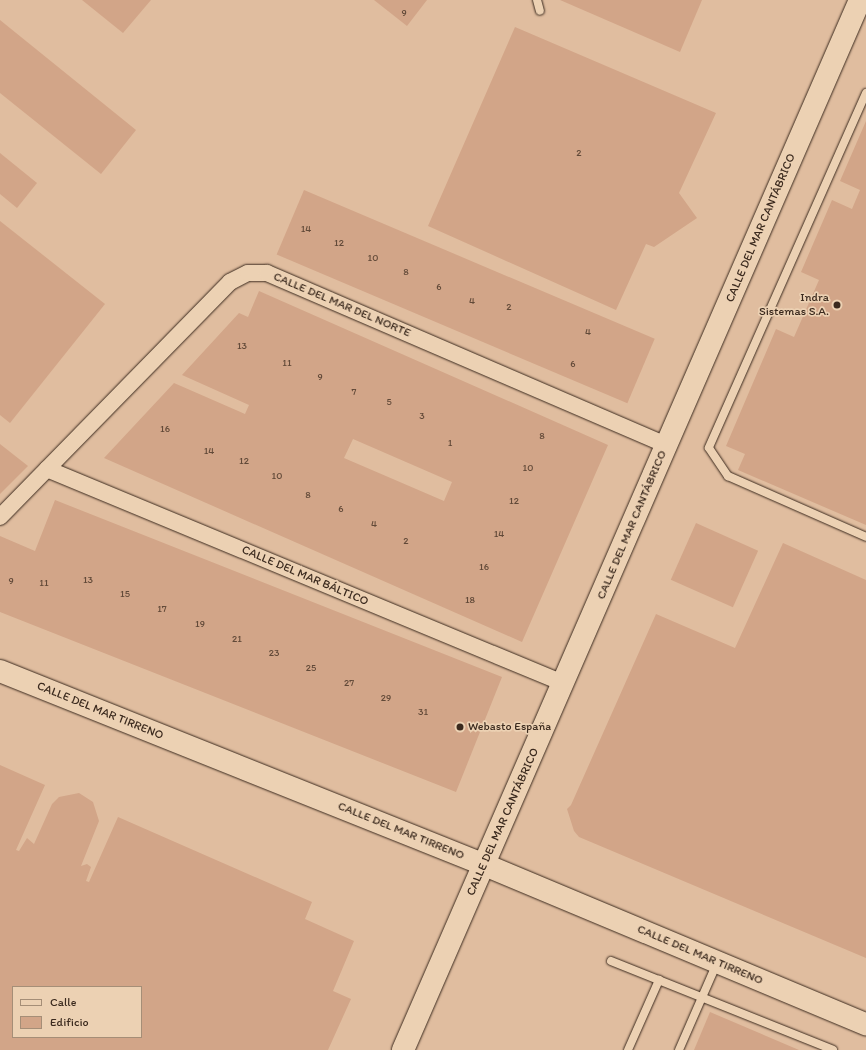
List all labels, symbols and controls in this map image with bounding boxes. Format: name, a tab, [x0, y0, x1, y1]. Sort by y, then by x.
house number: 9	[401, 7, 407, 19]
house number: 2	[576, 147, 582, 159]
street label: CALLE DEL MAR CANTÁBRICO	[723, 151, 799, 305]
house number: 14	[301, 223, 311, 235]
house number: 12	[334, 237, 344, 249]
house number: 10	[368, 252, 378, 264]
house number: 8	[403, 266, 409, 278]
street label: CALLE DEL MAR DEL NORTE	[271, 269, 413, 341]
house number: 6	[436, 281, 442, 293]
place label: Indra Sistemas S.A.	[759, 291, 829, 319]
house number: 4	[469, 295, 475, 307]
marker: Indra Sistemas S.A.	[832, 300, 842, 310]
house number: 2	[506, 301, 512, 313]
house number: 4	[585, 326, 591, 338]
house number: 13	[237, 340, 247, 352]
house number: 11	[282, 357, 292, 369]
house number: 6	[570, 358, 576, 370]
house number: 9	[317, 371, 323, 383]
house number: 7	[352, 386, 356, 398]
house number: 5	[386, 396, 392, 408]
house number: 3	[419, 410, 425, 422]
house number: 16	[160, 423, 170, 435]
house number: 8	[539, 430, 545, 442]
house number: 1	[448, 437, 452, 449]
house number: 14	[204, 445, 214, 457]
street label: CALLE DEL MAR CANTÁBRICO	[594, 448, 670, 602]
house number: 12	[239, 455, 249, 467]
house number: 10	[523, 462, 533, 474]
house number: 10	[272, 470, 282, 482]
house number: 8	[305, 489, 311, 501]
house number: 12	[509, 495, 519, 507]
house number: 6	[338, 503, 344, 515]
house number: 4	[371, 518, 377, 530]
house number: 14	[494, 528, 504, 540]
house number: 2	[403, 535, 409, 547]
street label: CALLE DEL MAR BÁLTICO	[239, 543, 371, 609]
house number: 16	[479, 561, 489, 573]
house number: 13	[83, 574, 93, 586]
house number: 9	[8, 575, 14, 587]
house number: 11	[39, 577, 49, 589]
house number: 15	[120, 588, 130, 600]
house number: 18	[465, 594, 475, 606]
house number: 17	[157, 603, 167, 615]
house number: 19	[195, 618, 205, 630]
house number: 21	[232, 633, 242, 645]
house number: 23	[269, 647, 279, 659]
house number: 25	[306, 662, 316, 674]
house number: 27	[344, 677, 354, 689]
street label: CALLE DEL MAR TIRRENO	[34, 679, 166, 743]
house number: 29	[381, 692, 391, 704]
house number: 31	[418, 706, 428, 718]
place label: Webasto España	[468, 720, 551, 734]
marker: Webasto España	[455, 722, 465, 732]
street label: CALLE DEL MAR CANTÁBRICO	[464, 746, 542, 898]
street label: CALLE DEL MAR TIRRENO	[335, 799, 467, 863]
street label: CALLE DEL MAR TIRRENO	[634, 922, 766, 988]
legend	[12, 986, 142, 1038]
text: Calle	[50, 995, 76, 1009]
text: Edificio	[50, 1015, 89, 1029]

